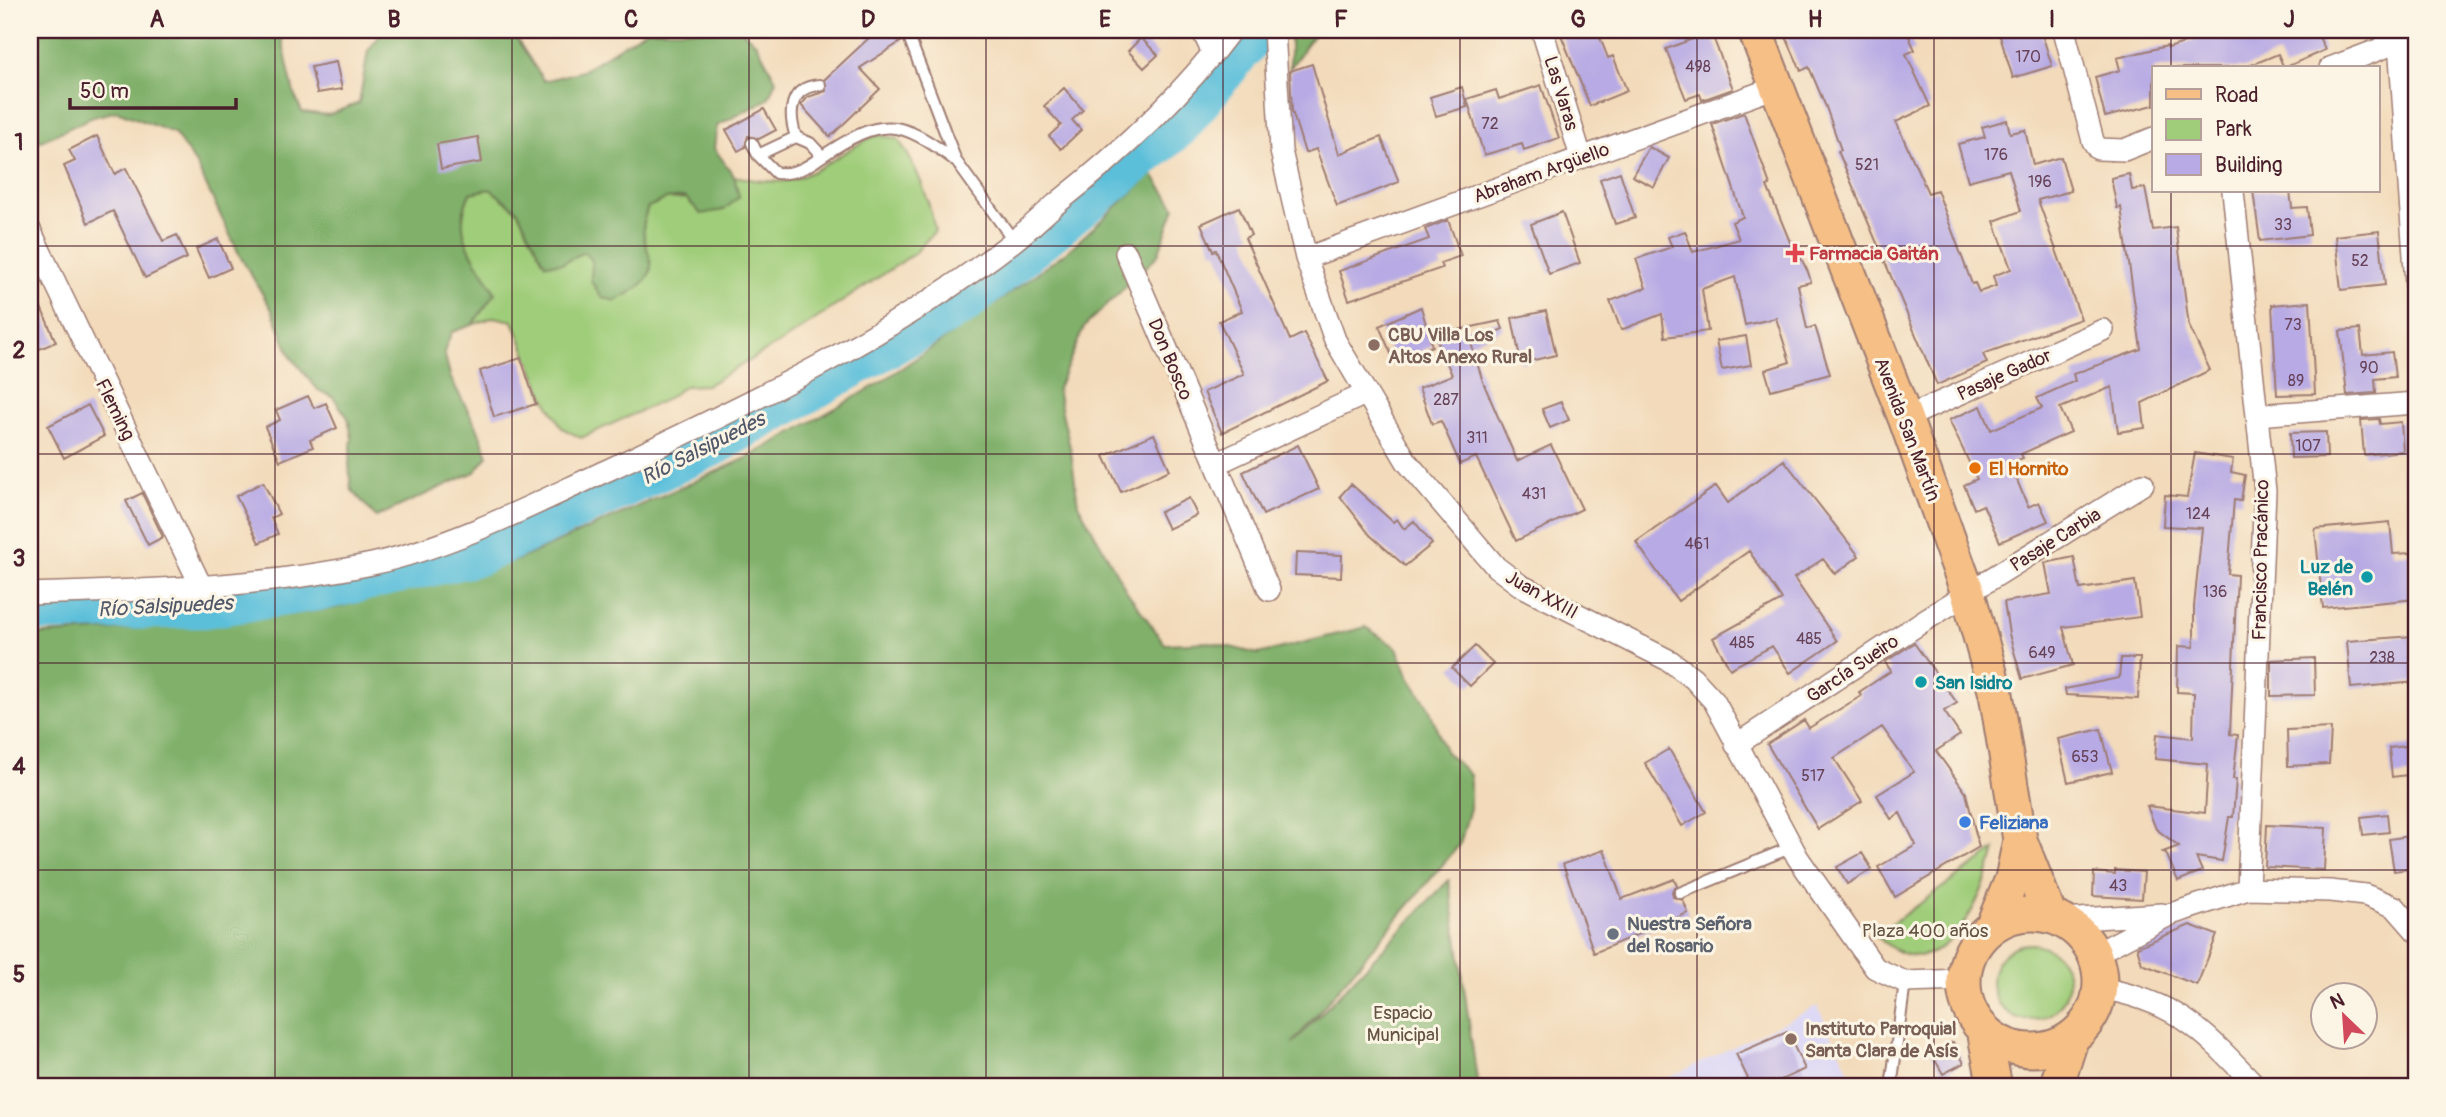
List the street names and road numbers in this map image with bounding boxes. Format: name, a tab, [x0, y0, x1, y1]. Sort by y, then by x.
street label: Las Varas	[1538, 53, 1584, 134]
street label: Abraham Argüello	[1470, 137, 1613, 209]
street label: Don Bosco	[1142, 315, 1198, 404]
street label: Pasaje Gador	[1953, 343, 2056, 406]
street label: Avenida San Martín	[1869, 354, 1946, 505]
street label: Fleming	[90, 375, 140, 444]
street label: Francisco Pracánico	[2248, 479, 2274, 641]
street label: Pasaje Carbia	[2006, 502, 2106, 577]
street label: Juan XXIII	[1501, 565, 1582, 625]
street label: García Sueiro	[1802, 629, 1903, 708]

